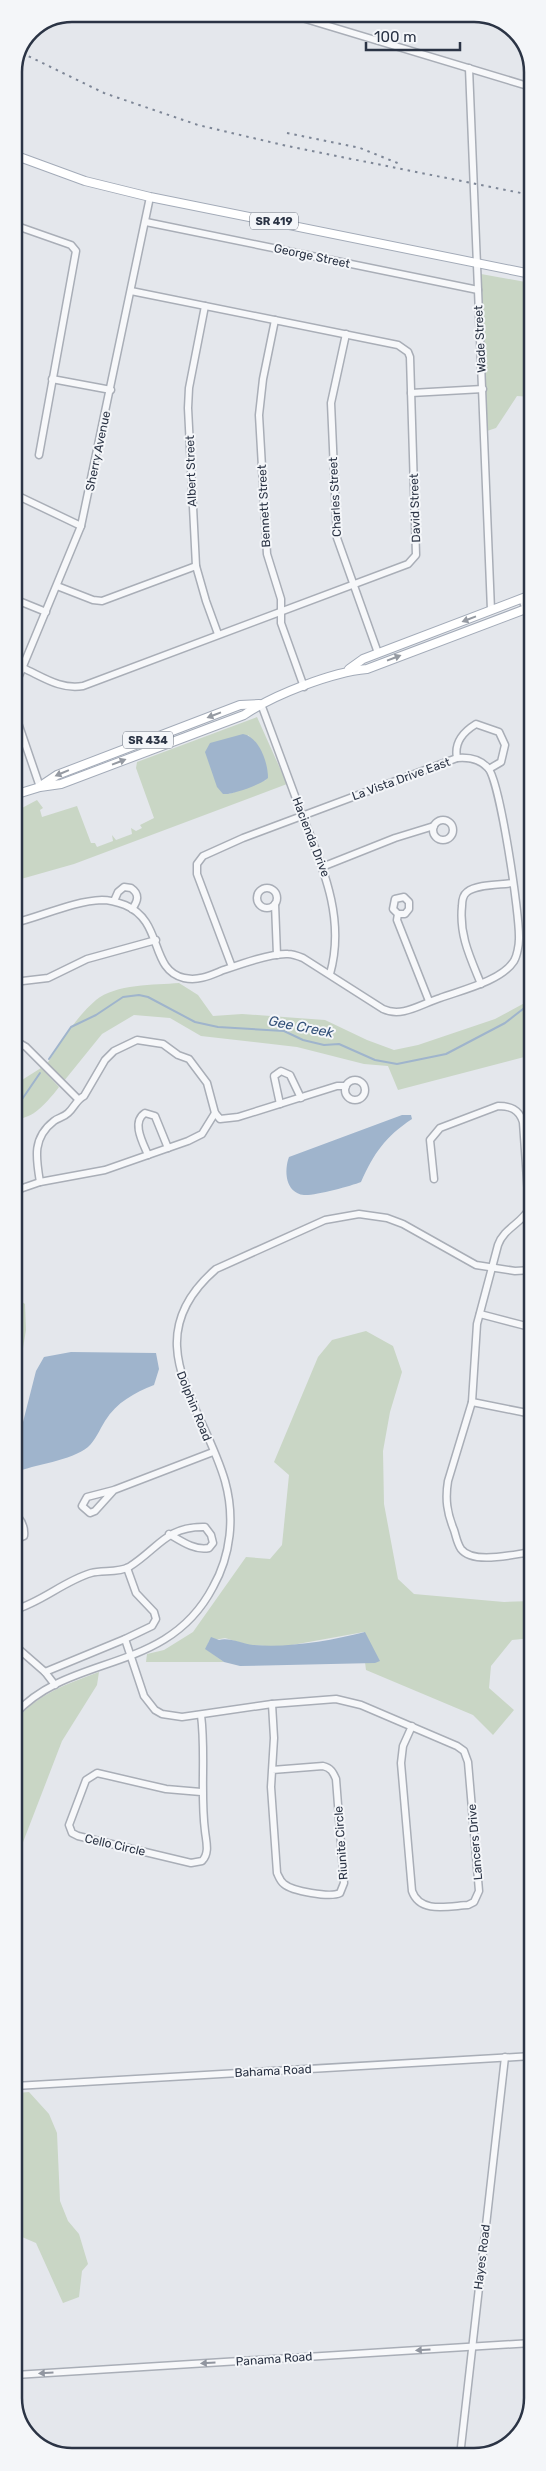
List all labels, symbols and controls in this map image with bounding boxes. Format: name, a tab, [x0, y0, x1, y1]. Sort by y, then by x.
scale bar	[366, 20, 460, 52]
text: 100 m	[374, 28, 416, 46]
road number: SR 419	[250, 212, 298, 230]
street label: George Street	[273, 241, 352, 271]
street label: Wade Street	[471, 305, 489, 373]
street label: Sherry Avenue	[83, 409, 113, 492]
street label: Albert Street	[183, 435, 199, 507]
street label: Charles Street	[326, 456, 344, 537]
street label: Bennett Street	[255, 464, 273, 548]
street label: David Street	[407, 473, 423, 543]
one-way arrow	[462, 616, 477, 623]
one-way arrow	[387, 654, 402, 662]
one-way arrow	[206, 711, 221, 719]
road number: SR 434	[123, 732, 173, 748]
street label: La Vista Drive East	[350, 755, 452, 803]
one-way arrow	[112, 758, 127, 766]
one-way arrow	[54, 769, 69, 777]
street label: Hacienda Drive	[289, 795, 333, 879]
water label: Gee Creek	[267, 1012, 336, 1042]
street label: Dolphin Road	[174, 1369, 214, 1443]
street label: Lancers Drive	[465, 1803, 485, 1881]
street label: Riunite Circle	[331, 1805, 351, 1880]
street label: Cello Circle	[83, 1831, 147, 1859]
street label: Bahama Road	[234, 2062, 312, 2080]
street label: Hayes Road	[471, 2224, 493, 2290]
one-way arrow	[414, 2346, 430, 2354]
street label: Panama Road	[235, 2349, 313, 2369]
one-way arrow	[200, 2359, 216, 2367]
one-way arrow	[38, 2369, 54, 2377]

